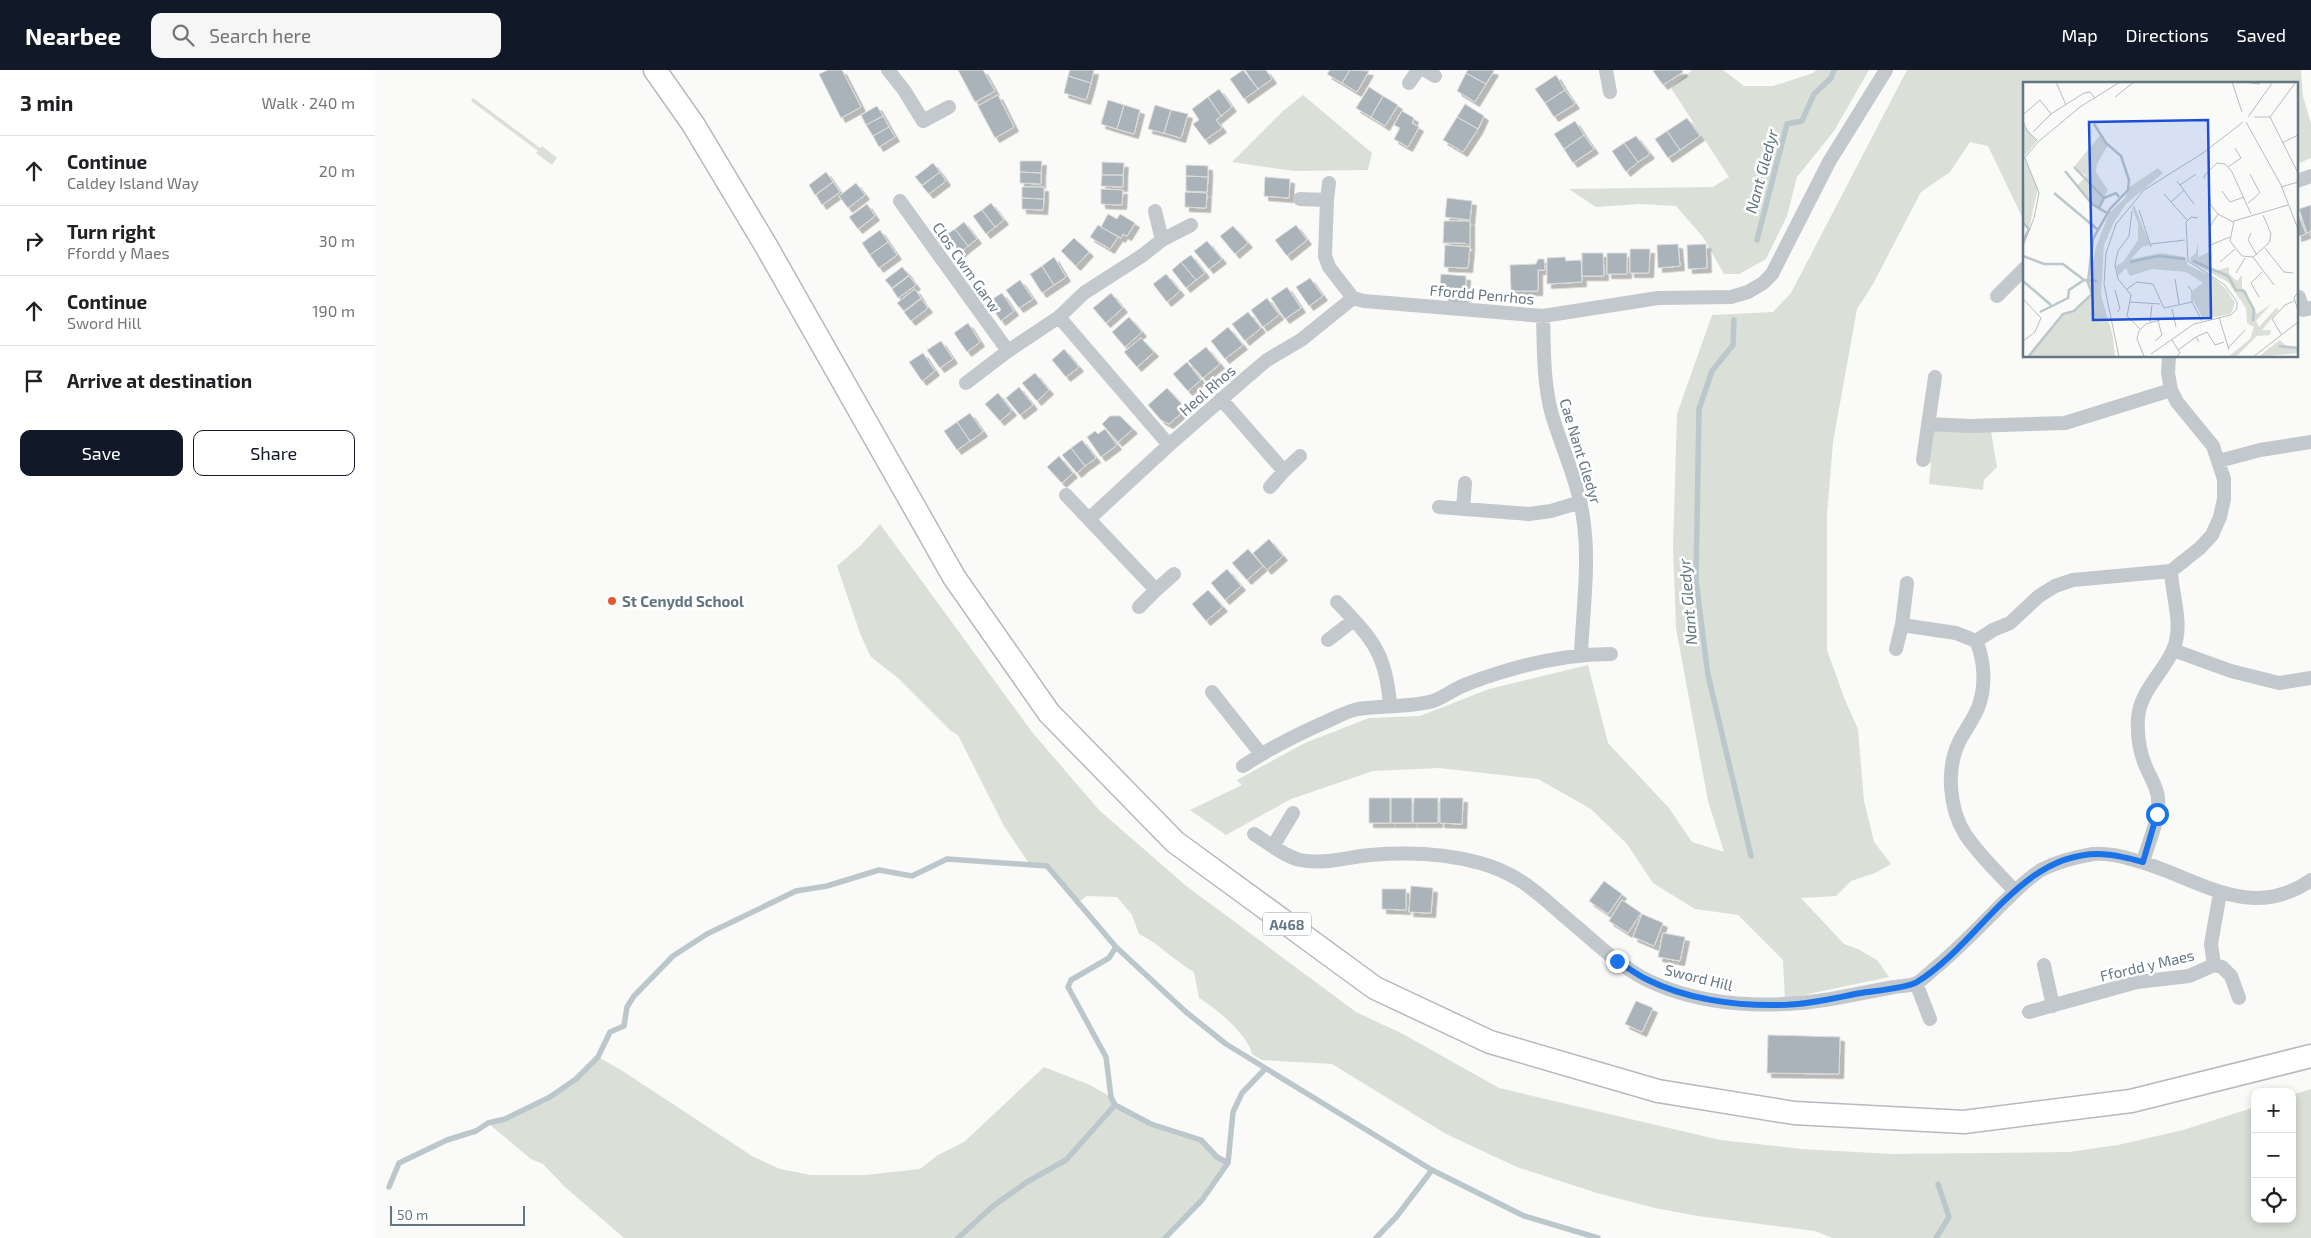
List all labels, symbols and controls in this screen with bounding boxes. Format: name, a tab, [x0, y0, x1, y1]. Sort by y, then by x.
search box	[151, 13, 501, 58]
text: Nearbee	[25, 21, 121, 50]
icon: search	[169, 21, 197, 49]
text: Search here	[209, 24, 311, 47]
text: Map	[2061, 24, 2098, 46]
text: Directions	[2126, 24, 2209, 46]
text: Saved	[2237, 24, 2286, 46]
inset map	[2023, 82, 2299, 358]
text: 3 min	[20, 90, 73, 115]
text: Walk · 240 m	[262, 93, 355, 112]
water label: Nant Gledyr	[1741, 126, 1783, 216]
text: Continue	[67, 150, 147, 173]
icon: ahead	[20, 157, 48, 185]
text: 20 m	[319, 161, 355, 180]
text: Caldey Island Way	[67, 173, 199, 192]
street label: Clos Cwm Garw	[929, 218, 1005, 316]
text: Turn right	[67, 220, 155, 243]
icon: right	[20, 227, 48, 255]
text: 30 m	[319, 231, 355, 250]
text: Ffordd y Maes	[67, 243, 170, 262]
street label: Ffordd Penrhos	[1429, 280, 1535, 308]
text: Continue	[67, 290, 147, 313]
icon: ahead	[20, 297, 48, 325]
text: 190 m	[312, 301, 355, 320]
text: Sword Hill	[67, 313, 141, 332]
street label: Heol Rhos	[1175, 361, 1239, 419]
icon: arrive	[20, 367, 48, 395]
text: Arrive at destination	[67, 369, 252, 392]
street label: Cae Nant Gledyr	[1556, 396, 1606, 506]
button: Save	[20, 430, 183, 476]
button: Share	[193, 430, 355, 476]
water label: Nant Gledyr	[1674, 557, 1701, 646]
place label: St Cenydd School	[622, 592, 744, 611]
marker: St Cenydd School	[606, 595, 618, 607]
route start	[2146, 803, 2169, 826]
road number: A468	[1263, 912, 1311, 936]
street label: Ffordd y Maes	[2098, 945, 2196, 985]
route end	[1606, 950, 1629, 973]
street label: Sword Hill	[1663, 960, 1735, 994]
map controls	[2251, 1088, 2296, 1223]
button: +	[2251, 1088, 2296, 1133]
button: −	[2251, 1133, 2296, 1178]
button: locate	[2251, 1178, 2296, 1223]
scale bar	[390, 1203, 525, 1226]
text: 50 m	[397, 1206, 428, 1223]

